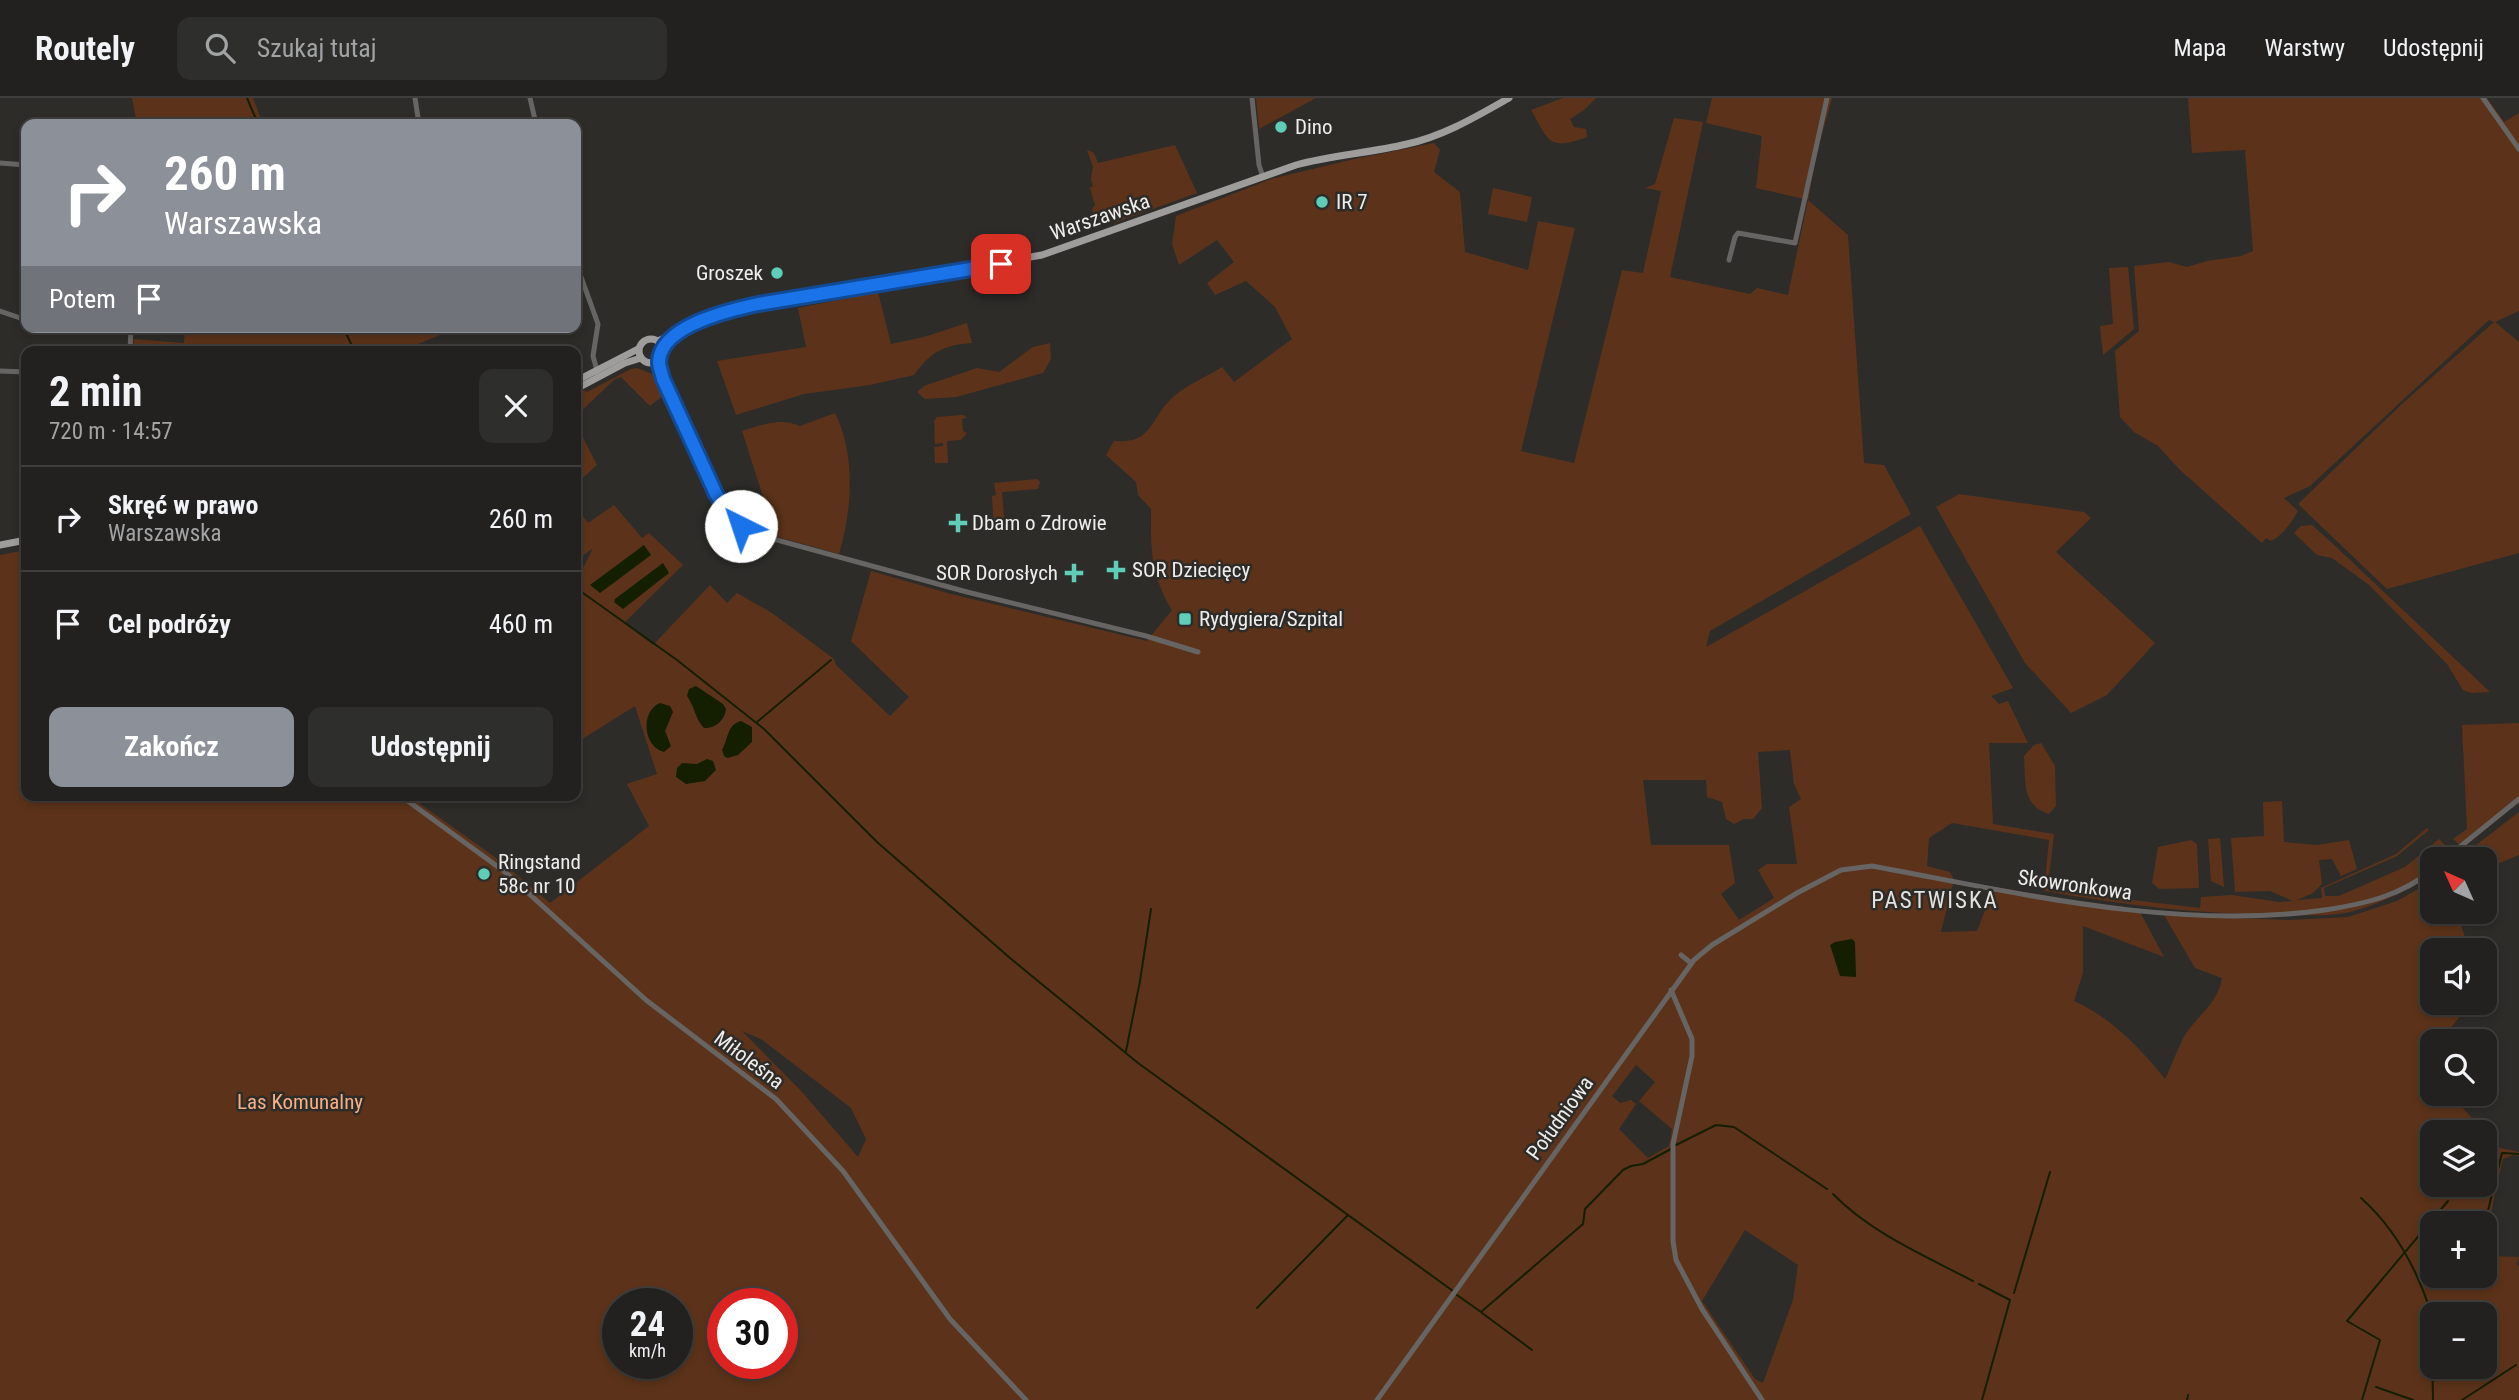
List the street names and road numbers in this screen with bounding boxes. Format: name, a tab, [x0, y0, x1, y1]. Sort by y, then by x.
street label: Warszawska	[1047, 189, 1153, 245]
street label: Skowronkowa	[2016, 865, 2134, 905]
street label: Miłoleśna	[709, 1026, 789, 1094]
street label: Południowa	[1522, 1072, 1598, 1164]

